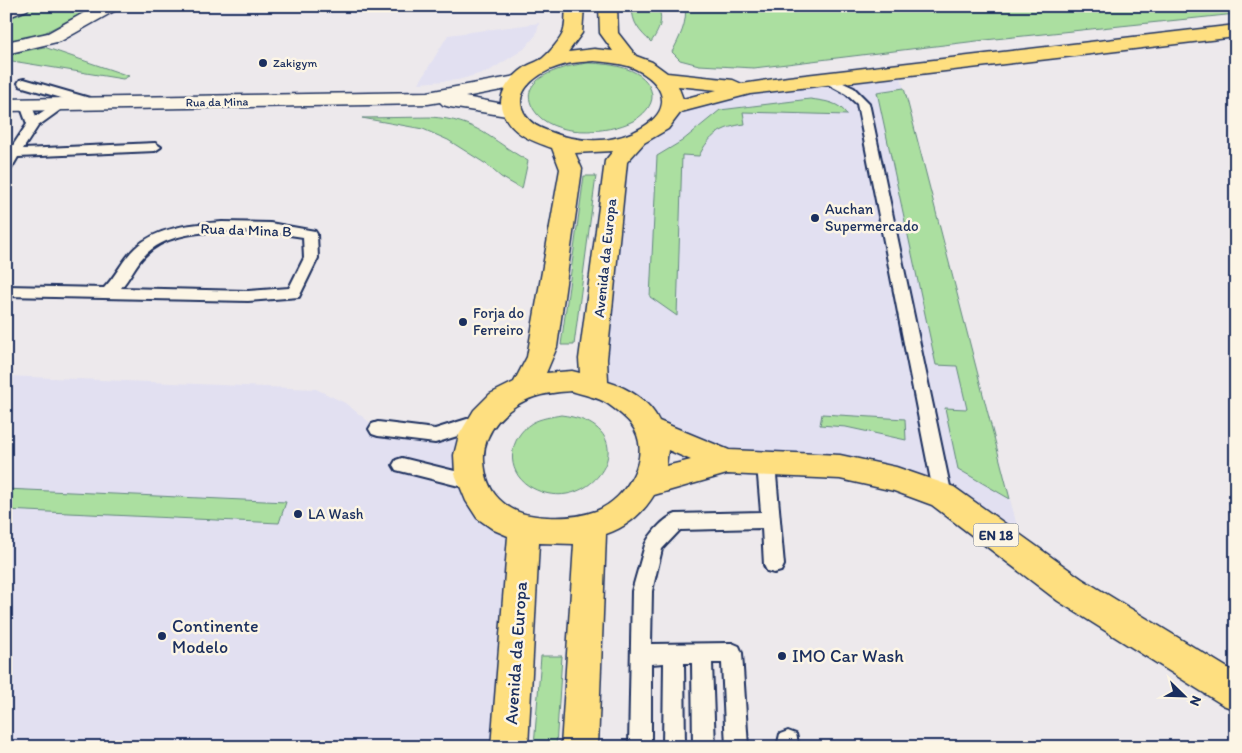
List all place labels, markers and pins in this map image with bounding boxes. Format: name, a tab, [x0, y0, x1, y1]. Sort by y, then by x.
place label: Zakigym	[273, 56, 317, 70]
marker: Zakigym	[257, 57, 269, 69]
place label: Auchan Supermercado	[825, 200, 919, 235]
marker: Auchan Supermercado	[809, 212, 821, 224]
place label: Forja do Ferreiro	[473, 304, 524, 339]
marker: Forja do Ferreiro	[457, 316, 469, 328]
place label: LA Wash	[308, 505, 364, 523]
marker: LA Wash	[292, 508, 304, 520]
place label: Continente Modelo	[172, 615, 259, 658]
marker: Continente Modelo	[156, 630, 168, 642]
place label: IMO Car Wash	[792, 645, 904, 667]
marker: IMO Car Wash	[776, 650, 788, 662]

